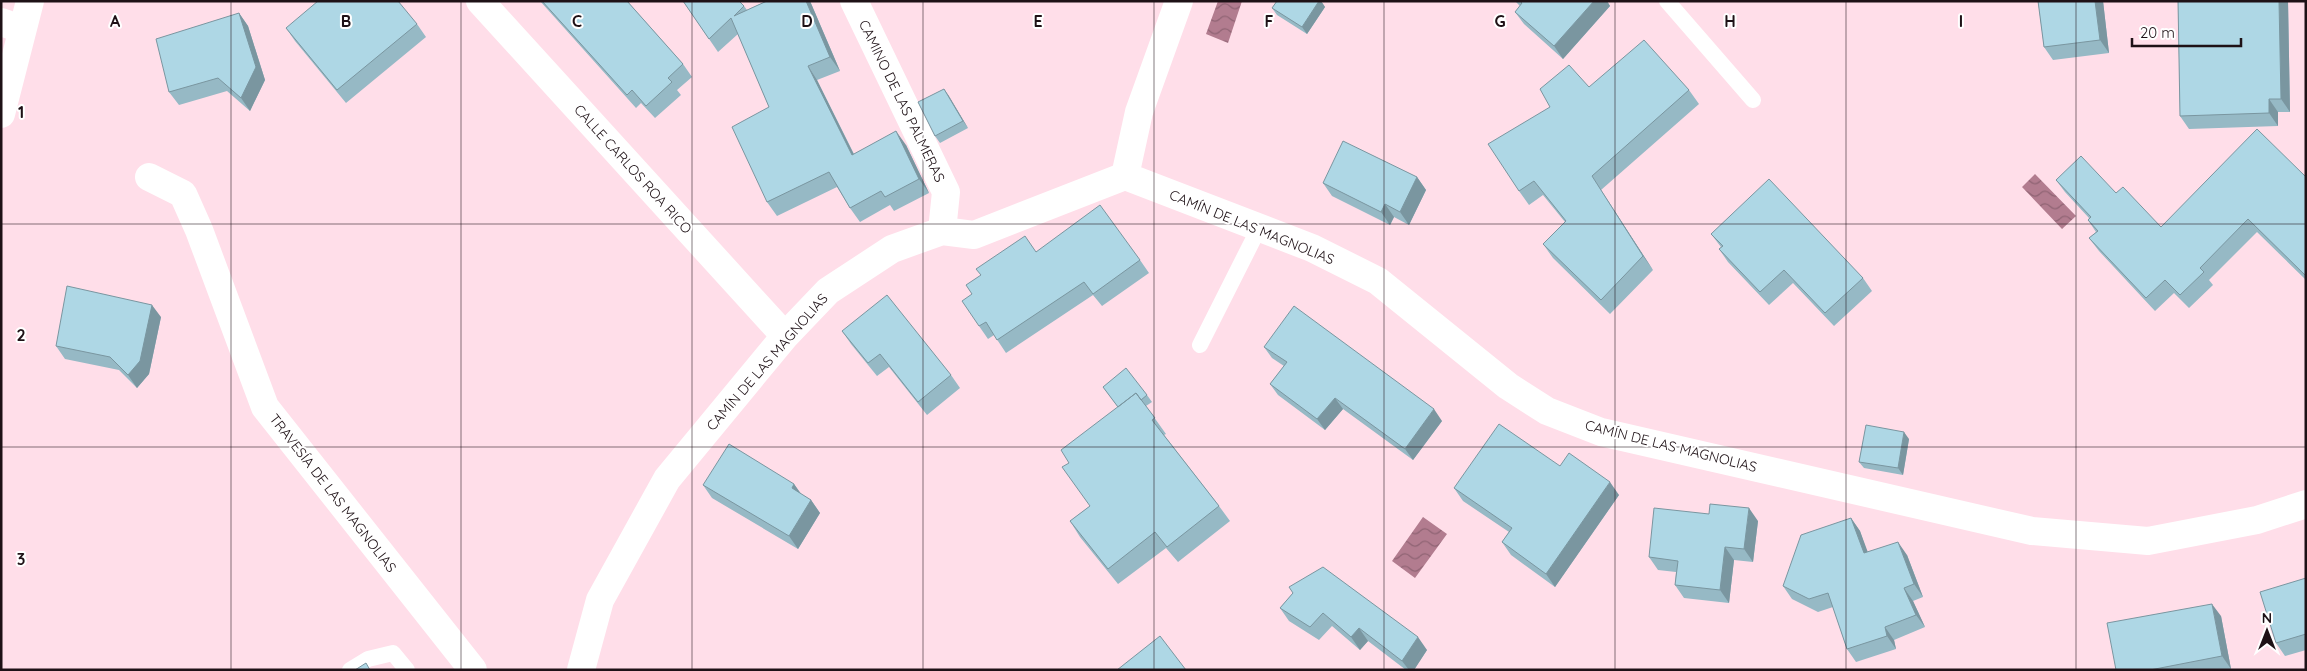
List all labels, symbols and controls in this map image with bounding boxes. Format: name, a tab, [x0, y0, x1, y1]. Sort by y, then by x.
text: A	[110, 11, 121, 31]
text: B	[341, 11, 351, 31]
text: C	[572, 11, 582, 31]
text: D	[801, 11, 813, 31]
text: E	[1033, 11, 1043, 31]
text: F	[1265, 11, 1274, 31]
text: G	[1494, 11, 1506, 31]
text: H	[1724, 11, 1736, 31]
text: I	[1959, 11, 1963, 31]
scale bar	[2132, 15, 2241, 47]
street label: CAMINO DE LAS PALMERAS	[855, 17, 949, 185]
text: 20 m	[2140, 23, 2175, 42]
street label: CALLE CARLOS ROA RICO	[570, 101, 696, 238]
text: 1	[18, 102, 24, 122]
street label: CAMÍN DE LAS MAGNOLIAS	[1167, 186, 1337, 268]
street label: CAMÍN DE LAS MAGNOLIAS	[702, 289, 832, 434]
text: 2	[16, 325, 26, 345]
street label: TRAVESÍA DE LAS MAGNOLIAS	[265, 410, 401, 576]
street label: CAMÍN DE LAS MAGNOLIAS	[1583, 416, 1759, 476]
text: 3	[17, 549, 25, 569]
north arrow	[2242, 606, 2292, 656]
text: N	[2262, 609, 2272, 627]

